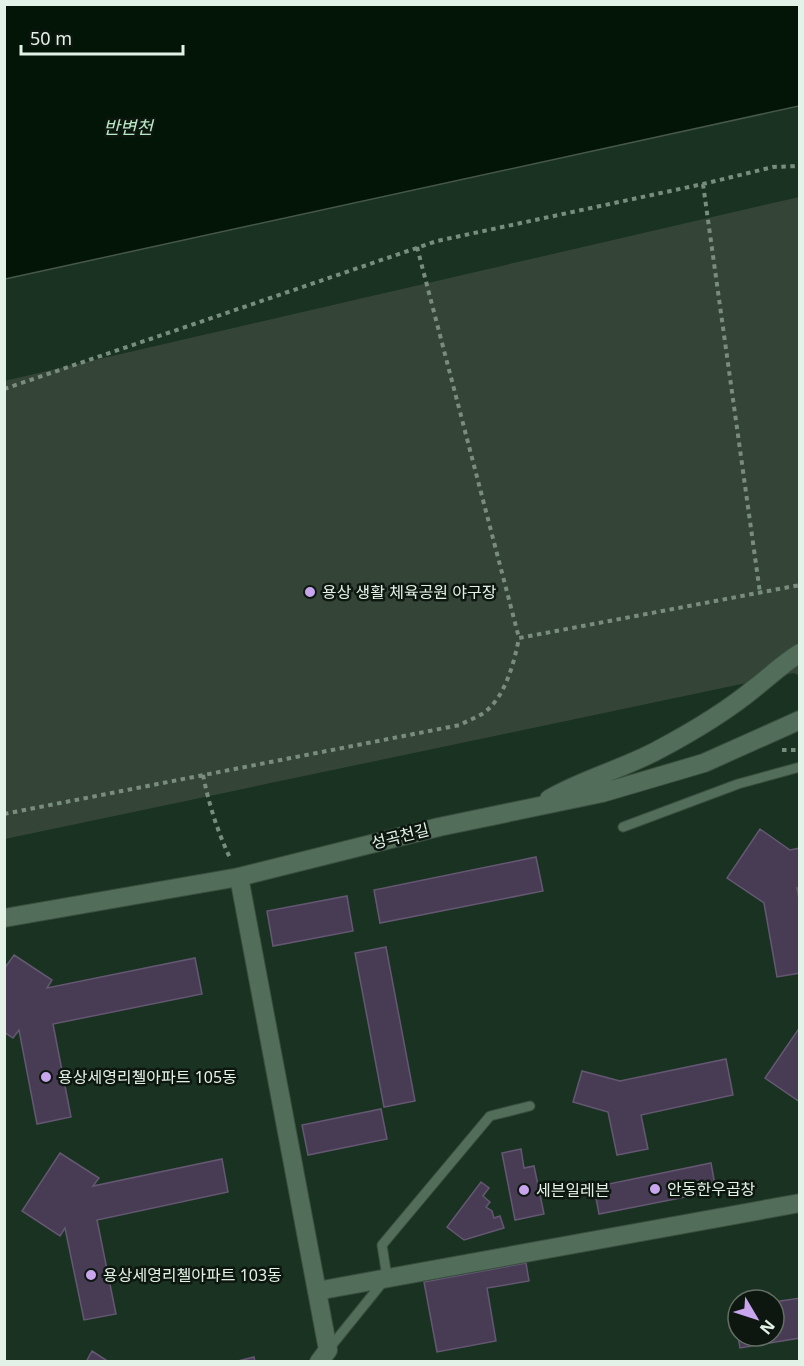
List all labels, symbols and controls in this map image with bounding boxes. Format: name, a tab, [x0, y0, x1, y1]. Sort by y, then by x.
scale bar	[21, 18, 183, 56]
text: 50 m	[30, 26, 72, 50]
water label: 반변천	[103, 115, 155, 139]
place label: 용상 생활 체육공원 야구장	[322, 581, 497, 603]
marker: 용상 생활 체육공원 야구장	[303, 585, 317, 599]
street label: 성곡천길	[369, 818, 431, 854]
place label: 용상세영리첼아파트 105동	[58, 1066, 237, 1088]
marker: 용상세영리첼아파트 105동	[39, 1070, 53, 1084]
place label: 안동한우곱창	[667, 1178, 756, 1200]
place label: 세븐일레븐	[536, 1179, 610, 1201]
marker: 안동한우곱창	[648, 1182, 662, 1196]
marker: 세븐일레븐	[517, 1183, 531, 1197]
place label: 용상세영리첼아파트 103동	[103, 1264, 282, 1286]
marker: 용상세영리첼아파트 103동	[84, 1268, 98, 1282]
north arrow	[726, 1288, 786, 1348]
text: N	[755, 1315, 780, 1339]

